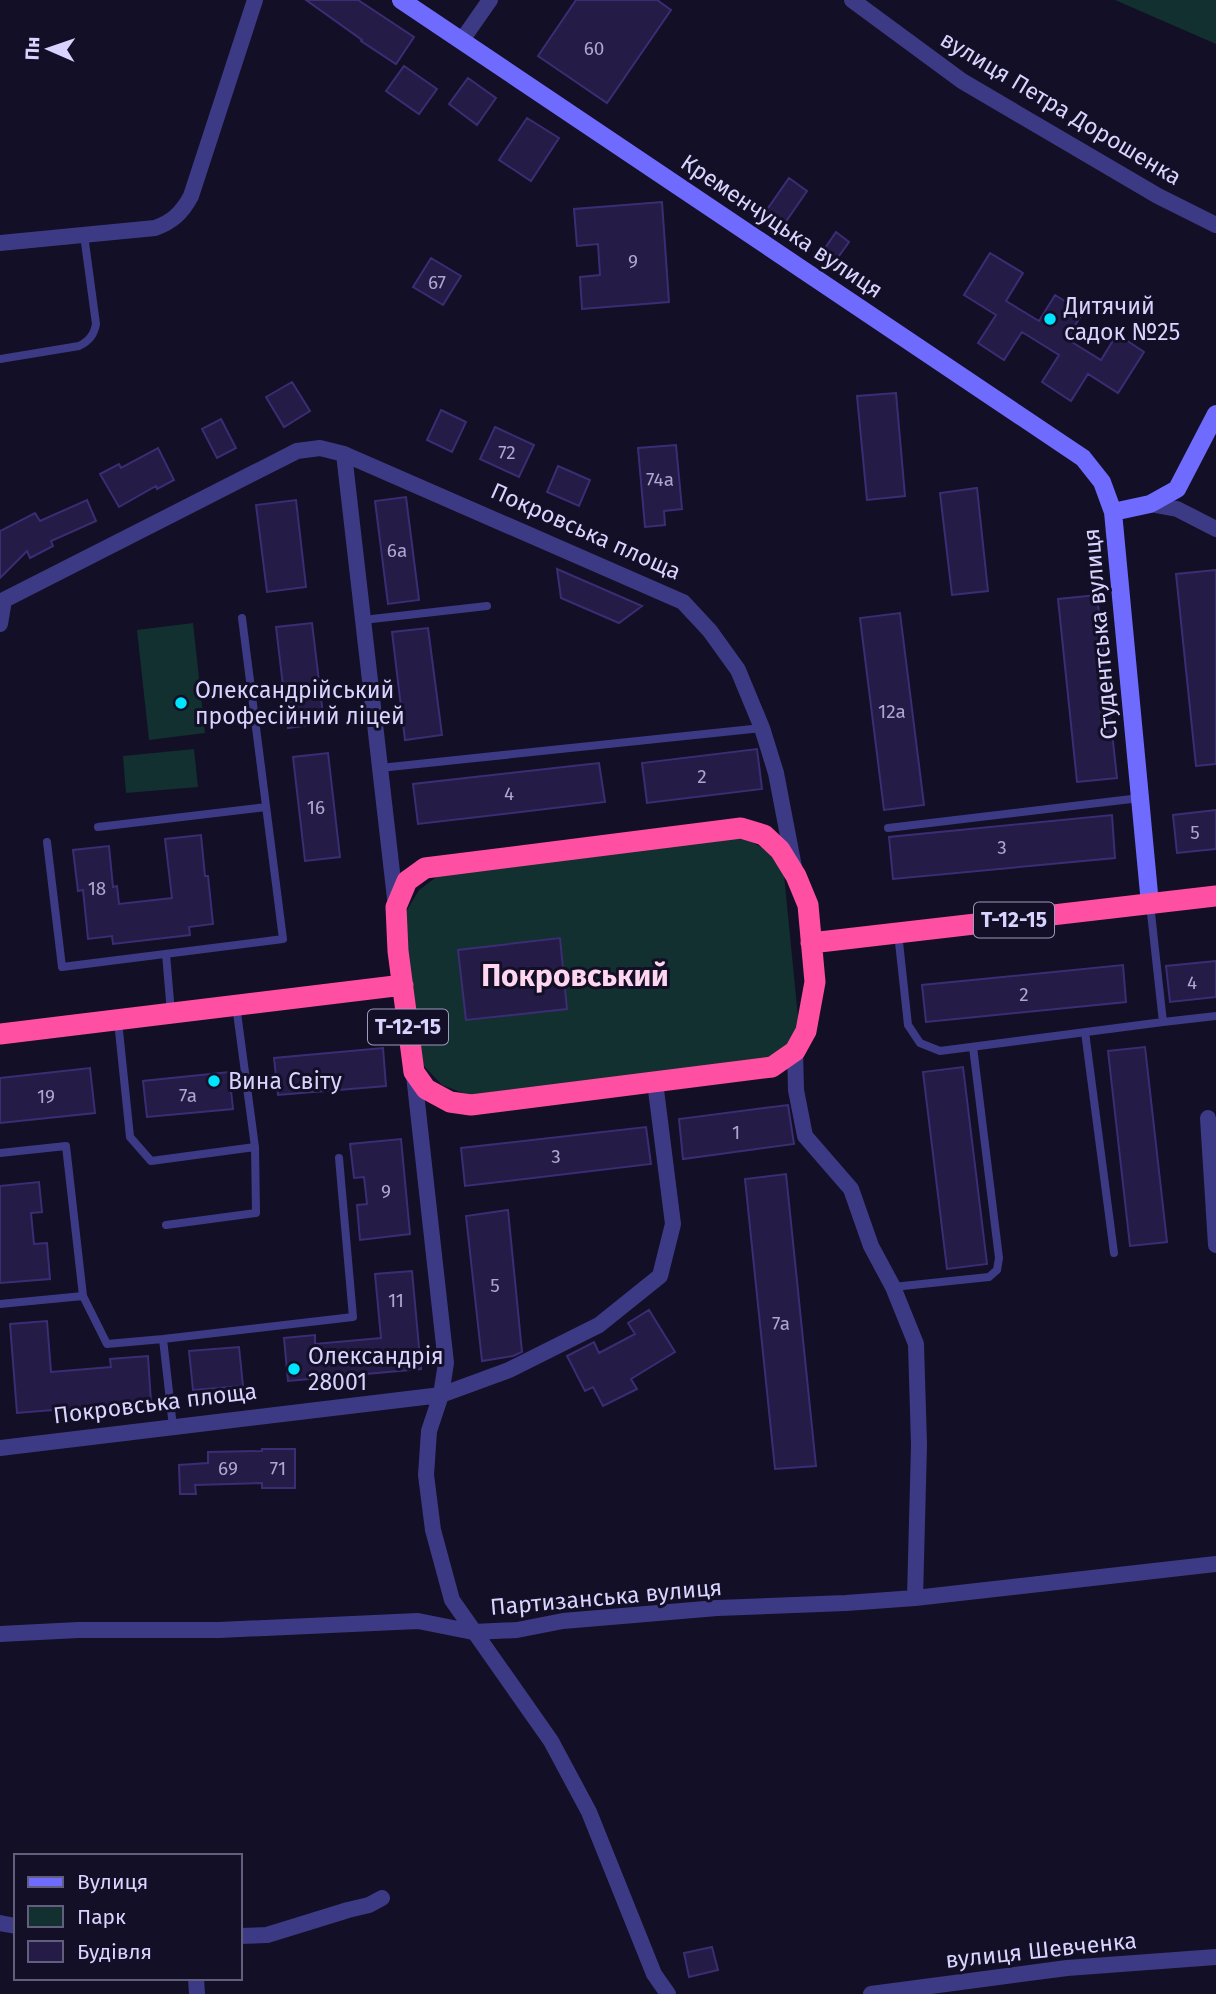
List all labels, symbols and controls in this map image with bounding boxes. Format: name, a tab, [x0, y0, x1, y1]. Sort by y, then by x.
north arrow	[14, 14, 84, 84]
street label: вулиця Петра Дорошенка	[935, 25, 1187, 191]
text: Пн	[21, 36, 44, 61]
house number: 60	[584, 37, 604, 60]
street label: Кременчуцька вулиця	[676, 148, 888, 304]
house number: 9	[628, 250, 638, 273]
house number: 67	[428, 271, 446, 294]
place label: Дитячий садок №25	[1063, 292, 1180, 346]
marker: Дитячий садок №25	[1042, 311, 1058, 327]
house number: 72	[498, 441, 516, 464]
house number: 74а	[646, 468, 674, 491]
street label: Покровська площа	[487, 477, 685, 585]
street label: Студентська вулиця	[1077, 527, 1123, 741]
house number: 6а	[387, 539, 407, 562]
place label: Олександрійський професійний ліцей	[195, 676, 405, 730]
marker: Олександрійський професійний ліцей	[173, 695, 189, 711]
house number: 12а	[878, 700, 906, 723]
house number: 2	[697, 765, 707, 788]
house number: 4	[504, 782, 514, 805]
house number: 16	[307, 796, 325, 819]
house number: 5	[1190, 821, 1200, 844]
house number: 3	[997, 836, 1007, 859]
house number: 18	[88, 877, 106, 900]
road number: Т-12-15	[974, 902, 1054, 937]
district label: Покровський	[481, 958, 669, 994]
house number: 4	[1187, 971, 1197, 994]
house number: 2	[1019, 983, 1029, 1006]
road number: Т-12-15	[368, 1010, 448, 1044]
place label: Вина Світу	[228, 1067, 342, 1095]
marker: Вина Світу	[206, 1073, 222, 1089]
house number: 7а	[179, 1084, 197, 1107]
house number: 19	[37, 1085, 55, 1108]
house number: 1	[732, 1121, 740, 1144]
house number: 3	[551, 1145, 561, 1168]
house number: 9	[381, 1180, 391, 1203]
house number: 5	[490, 1274, 500, 1297]
house number: 11	[388, 1289, 404, 1312]
house number: 7а	[772, 1312, 790, 1335]
place label: Олександрія 28001	[308, 1342, 444, 1396]
marker: Олександрія 28001	[286, 1361, 302, 1377]
street label: Покровська площа	[52, 1377, 258, 1429]
house number: 69	[218, 1457, 238, 1480]
house number: 71	[270, 1457, 286, 1480]
street label: Партизанська вулиця	[489, 1573, 723, 1621]
legend	[14, 1854, 242, 1980]
text: Вулиця	[77, 1869, 148, 1895]
text: Парк	[77, 1904, 126, 1930]
street label: вулиця Шевченка	[944, 1926, 1138, 1974]
text: Будівля	[77, 1939, 152, 1965]

